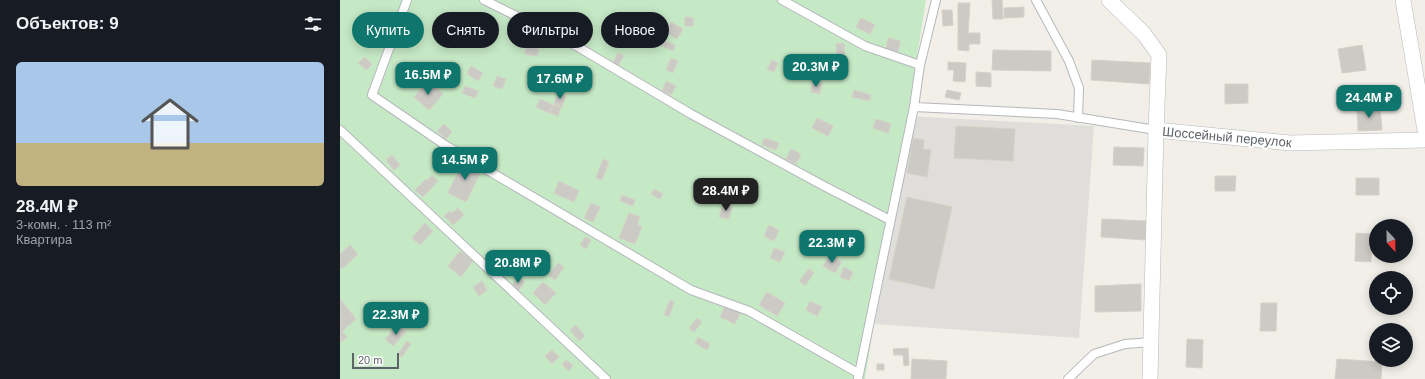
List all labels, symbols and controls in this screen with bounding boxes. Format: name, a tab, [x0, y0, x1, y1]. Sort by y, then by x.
chip: Купить	[352, 12, 424, 48]
chip: Снять	[432, 12, 499, 48]
chip: Фильтры	[507, 12, 593, 48]
chip: Новое	[601, 12, 669, 48]
icon: filters	[302, 13, 324, 35]
text: Объектов: 9	[16, 14, 119, 33]
pin: 20.3M ₽	[779, 54, 853, 88]
text: 20.3M ₽	[792, 59, 840, 74]
pin: 16.5M ₽	[391, 62, 465, 96]
pin: 17.6M ₽	[523, 66, 597, 100]
text: 16.5M ₽	[404, 67, 452, 82]
text: 17.6M ₽	[536, 71, 584, 86]
pin: 24.4M ₽	[1332, 85, 1406, 119]
icon: home	[134, 88, 206, 160]
text: 24.4M ₽	[1345, 90, 1393, 105]
street label: Шоссейный переулок	[1162, 124, 1292, 150]
pin: 14.5M ₽	[428, 147, 502, 181]
text: 14.5M ₽	[441, 152, 489, 167]
pin: 28.4M ₽	[689, 178, 763, 212]
text: 28.4M ₽	[702, 183, 750, 198]
text: 28.4M ₽	[16, 197, 78, 216]
text: 3-комн. · 113 m²	[16, 217, 111, 232]
north arrow	[1369, 219, 1413, 263]
map controls	[1369, 219, 1413, 367]
pin: 22.3M ₽	[795, 230, 869, 264]
text: Квартира	[16, 232, 72, 247]
text: 22.3M ₽	[808, 235, 856, 250]
pin: 20.8M ₽	[481, 250, 555, 284]
text: 20.8M ₽	[494, 255, 542, 270]
button: locate	[1369, 271, 1413, 315]
pin: 22.3M ₽	[359, 302, 433, 336]
text: 22.3M ₽	[372, 307, 420, 322]
button: layers	[1369, 323, 1413, 367]
scale bar	[352, 351, 399, 370]
text: 20 m	[358, 354, 382, 366]

